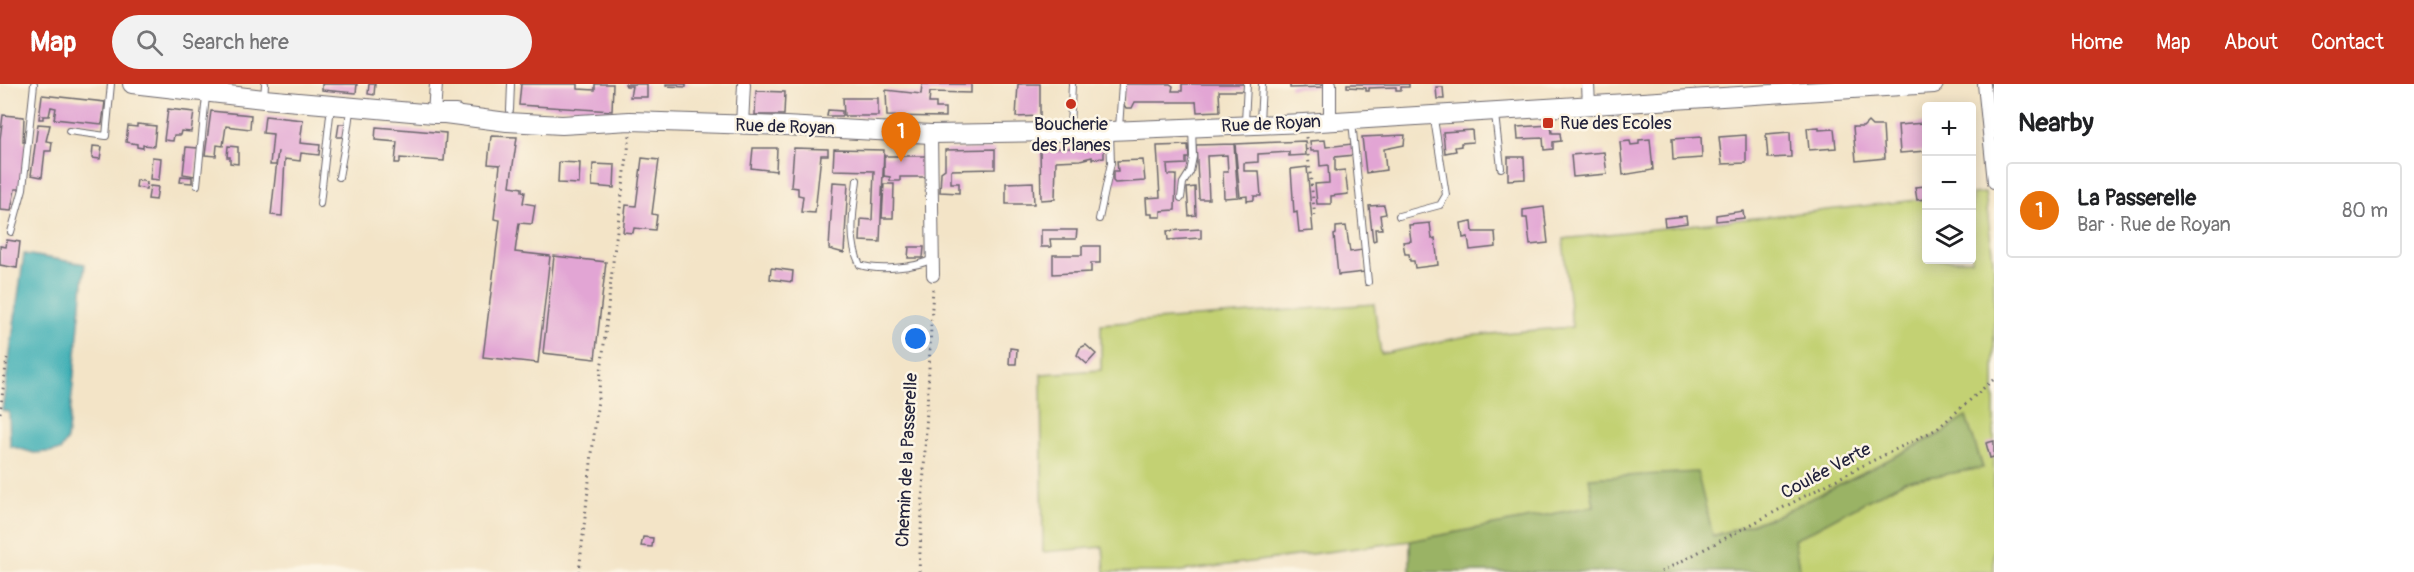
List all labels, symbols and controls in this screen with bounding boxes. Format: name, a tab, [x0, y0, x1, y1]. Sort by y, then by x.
search box	[112, 15, 532, 69]
text: Map	[30, 25, 76, 60]
icon: search	[133, 26, 166, 59]
text: Search here	[181, 28, 289, 56]
text: Home	[2070, 29, 2123, 56]
text: Map	[2156, 29, 2191, 56]
text: About	[2224, 29, 2278, 56]
text: Contact	[2311, 29, 2384, 56]
marker: Boucherie des Planes	[1064, 97, 1078, 111]
map controls	[1922, 102, 1976, 264]
button: +	[1922, 102, 1976, 156]
text: Nearby	[2018, 107, 2094, 139]
street label: Rue de Royan	[1221, 110, 1321, 138]
pin: 1	[882, 112, 920, 162]
place label: Rue des Ecoles	[1560, 112, 1671, 135]
place label: Boucherie des Planes	[1032, 113, 1110, 157]
street label: Rue de Royan	[735, 114, 835, 140]
marker: Rue des Ecoles	[1541, 116, 1555, 130]
button: −	[1922, 156, 1976, 210]
text: La Passerelle	[2077, 184, 2196, 212]
text: 1	[2036, 198, 2043, 223]
text: 80 m	[2342, 198, 2388, 223]
button: layers	[1922, 210, 1976, 264]
text: Bar · Rue de Royan	[2077, 212, 2231, 237]
your location	[901, 324, 930, 353]
street label: Chemin de la Passerelle	[891, 372, 923, 548]
street label: Coulée Verte	[1777, 438, 1875, 504]

